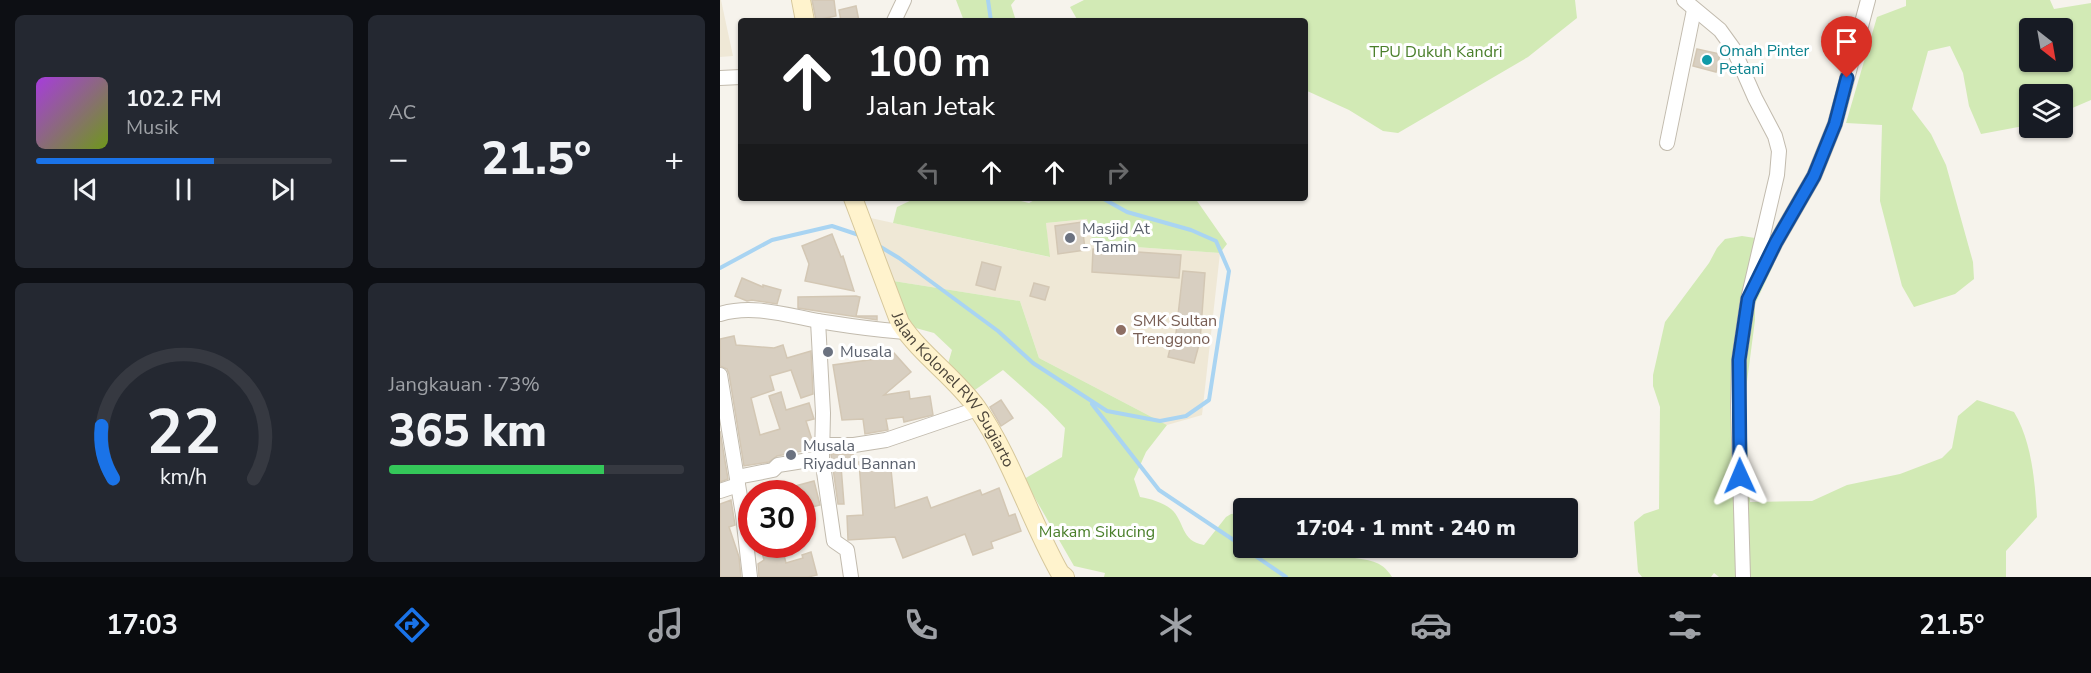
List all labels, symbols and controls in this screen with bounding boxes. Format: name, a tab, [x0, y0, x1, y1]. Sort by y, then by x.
pin	[1821, 16, 1872, 78]
north arrow	[2019, 18, 2073, 72]
map controls	[2019, 18, 2073, 138]
icon: arrive	[1830, 25, 1863, 58]
text: 100 m	[867, 34, 991, 91]
place label: Omah Pinter Petani	[1719, 40, 1810, 80]
park label: TPU Dukuh Kandri	[1370, 41, 1502, 63]
icon: ahead	[768, 42, 846, 120]
marker: Omah Pinter Petani	[1700, 53, 1714, 67]
text: 102.2 FM	[126, 84, 222, 114]
button: layers	[2019, 84, 2073, 138]
text: Jalan Jetak	[867, 88, 995, 125]
text: AC	[389, 99, 416, 126]
text: Musik	[126, 114, 179, 141]
text: 21.5°	[481, 129, 591, 190]
text: −	[389, 137, 408, 182]
text: +	[664, 137, 684, 182]
icon: left	[912, 156, 945, 189]
icon: ahead	[975, 156, 1008, 189]
icon: ahead	[1038, 156, 1071, 189]
icon: right	[1101, 156, 1134, 189]
icon: previous	[69, 173, 102, 206]
icon: pause	[167, 173, 200, 206]
icon: next	[266, 173, 299, 206]
place label: Masjid At - Tamin	[1082, 218, 1150, 258]
marker: Masjid At - Tamin	[1063, 231, 1077, 245]
street label: Jalan Kolonel RW Sugiarto	[886, 308, 1019, 471]
place label: SMK Sultan Trenggono	[1133, 310, 1217, 350]
marker: SMK Sultan Trenggono	[1114, 323, 1128, 337]
place label: Musala	[840, 341, 892, 363]
marker: Musala	[821, 345, 835, 359]
text: Jangkauan · 73%	[389, 371, 540, 398]
text: 22	[146, 390, 221, 475]
text: 365 km	[389, 401, 547, 462]
place label: Musala Riyadul Bannan	[803, 435, 916, 475]
position arrow	[1708, 444, 1772, 508]
marker: Musala Riyadul Bannan	[784, 448, 798, 462]
text: km/h	[160, 463, 207, 493]
speed limit sign: 30	[738, 480, 816, 558]
text: 17:04 · 1 mnt · 240 m	[1295, 513, 1516, 543]
park label: Makam Sikucing	[1039, 521, 1155, 543]
icon: directions	[391, 604, 433, 646]
icon: music	[645, 604, 687, 646]
icon: phone	[900, 604, 942, 646]
icon: climate	[1155, 604, 1197, 646]
icon: car	[1410, 604, 1452, 646]
icon: filters	[1664, 604, 1706, 646]
text: 17:03	[106, 607, 178, 644]
text: 21.5°	[1919, 607, 1985, 644]

